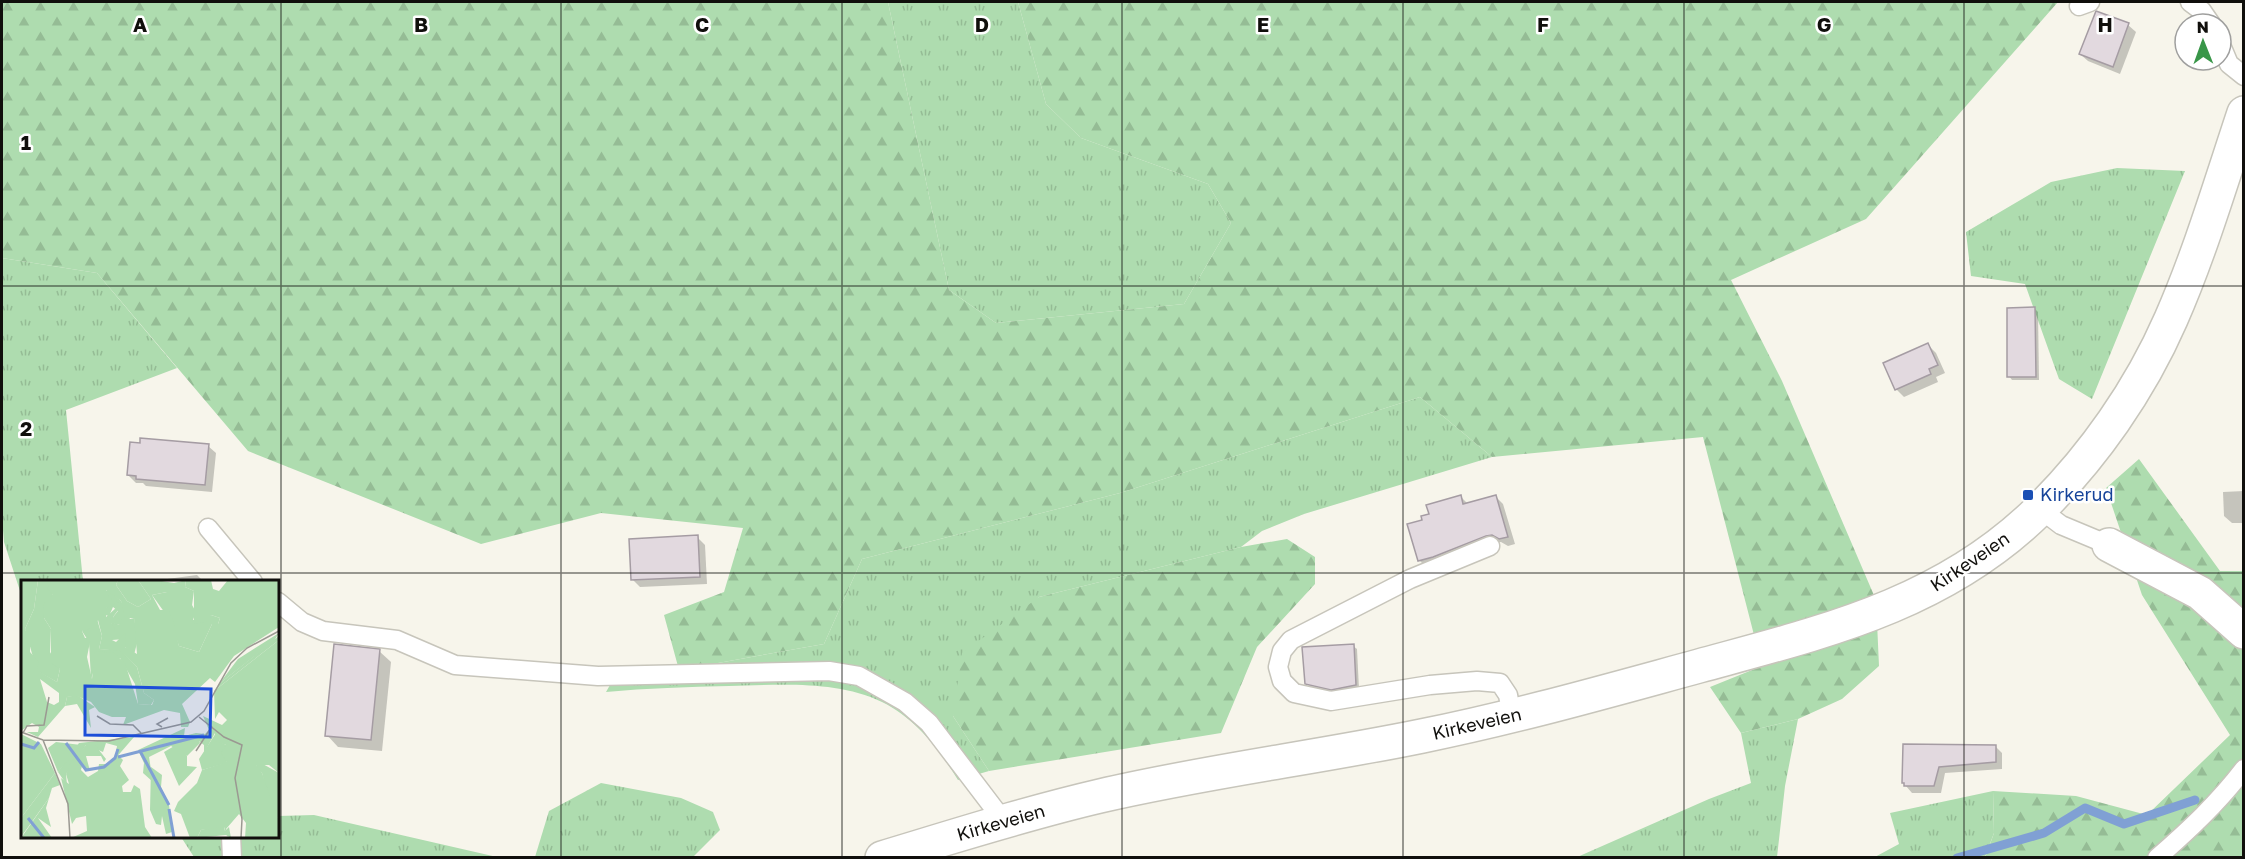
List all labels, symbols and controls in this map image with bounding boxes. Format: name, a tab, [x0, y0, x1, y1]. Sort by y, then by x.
text: A	[133, 12, 147, 36]
text: B	[414, 12, 428, 36]
text: C	[695, 12, 709, 36]
text: D	[975, 12, 989, 36]
text: E	[1257, 12, 1269, 36]
text: F	[1537, 12, 1549, 36]
text: G	[1817, 12, 1831, 36]
text: H	[2097, 12, 2113, 36]
north arrow	[2173, 12, 2233, 72]
text: N	[2196, 17, 2209, 37]
text: 1	[21, 130, 31, 154]
text: 2	[20, 416, 32, 440]
place label: Kirkerud	[2040, 483, 2114, 505]
marker: Kirkerud	[2021, 488, 2035, 502]
street label: Kirkeveien	[1926, 527, 2013, 596]
inset map	[21, 580, 279, 838]
street label: Kirkeveien	[1430, 702, 1523, 744]
street label: Kirkeveien	[954, 799, 1047, 845]

